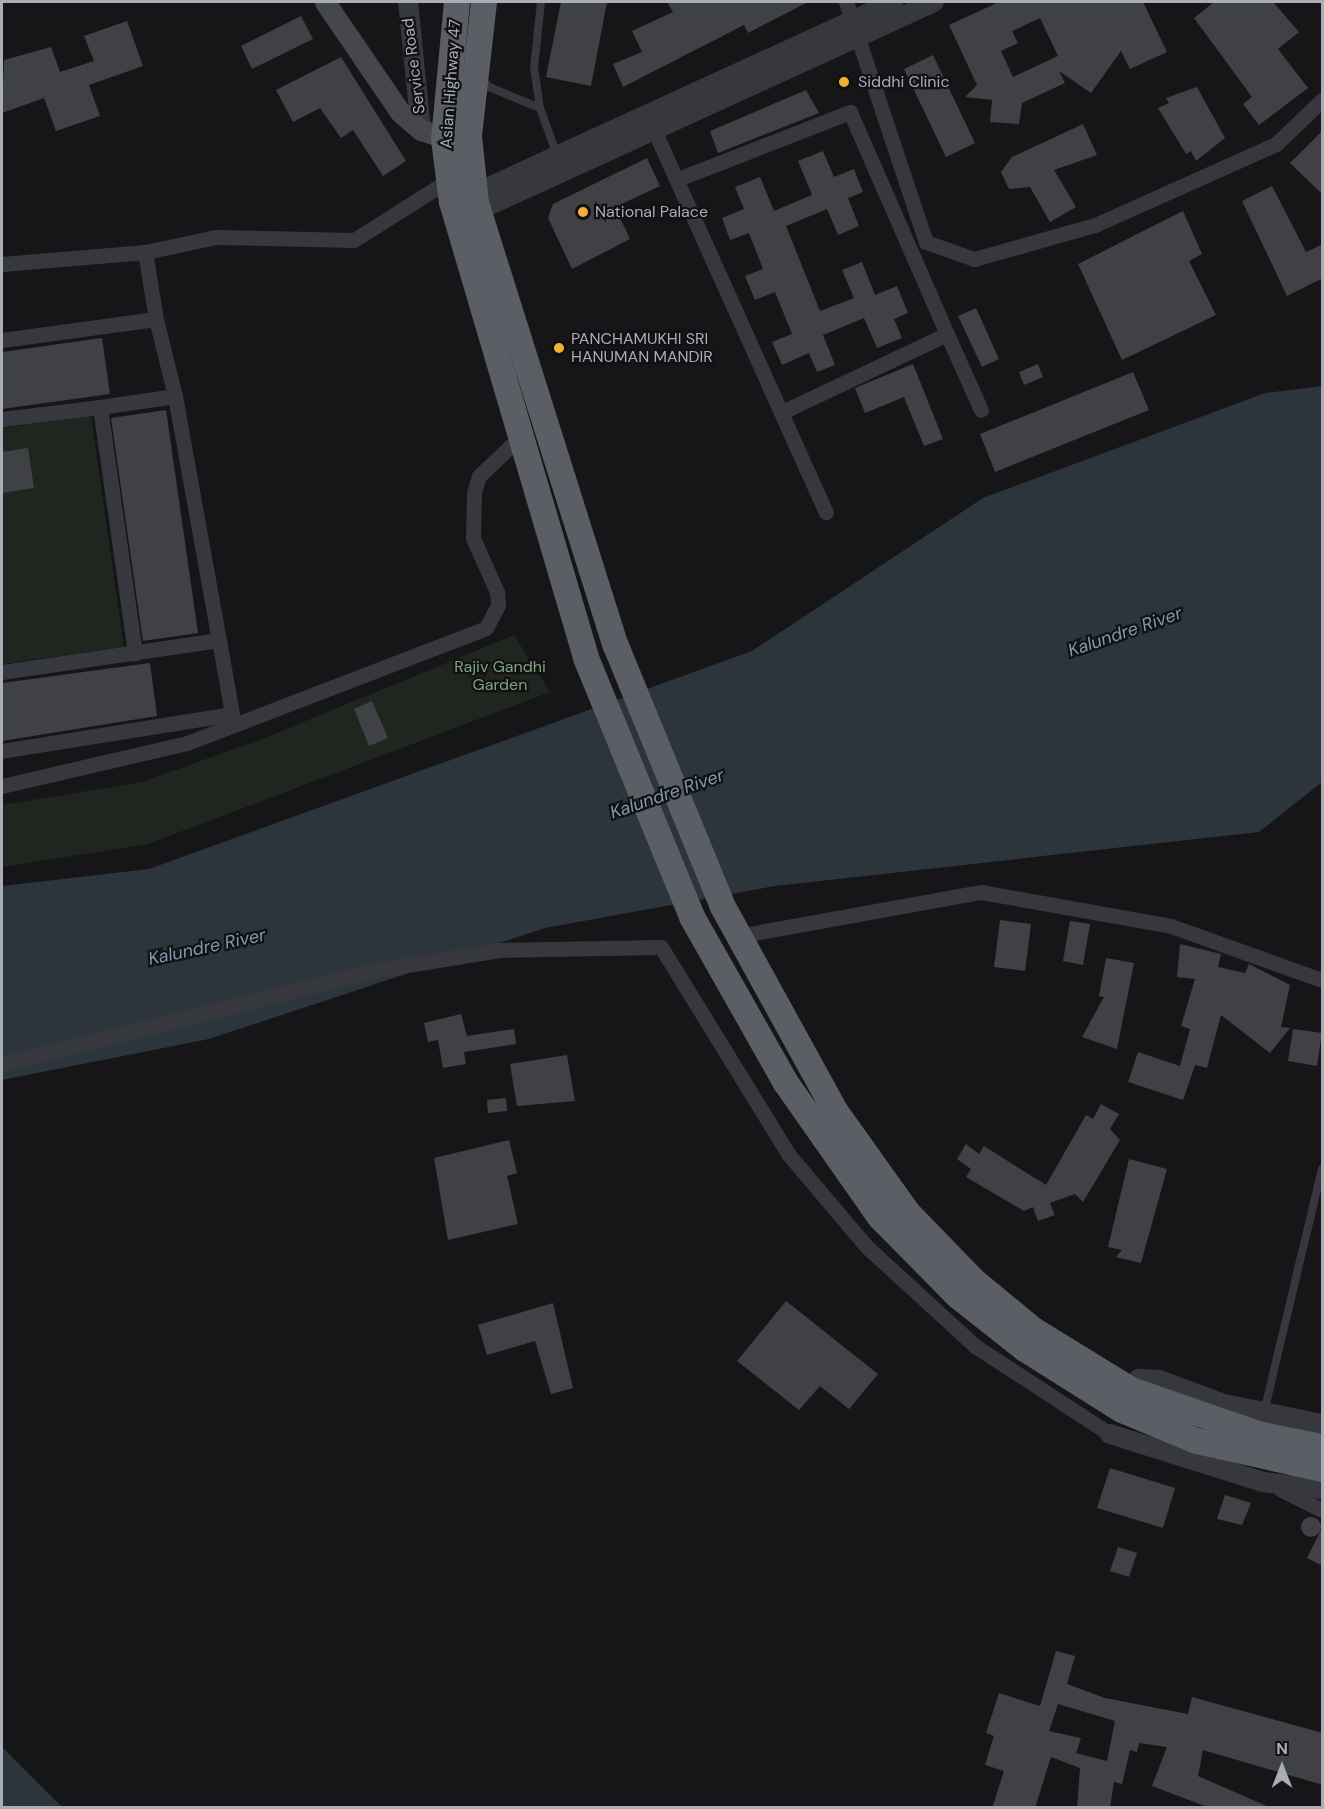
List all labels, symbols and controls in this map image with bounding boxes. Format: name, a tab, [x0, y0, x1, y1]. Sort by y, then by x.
street label: Service Road	[399, 17, 429, 115]
street label: Asian Highway 47	[437, 19, 465, 149]
place label: Siddhi Clinic	[858, 72, 950, 92]
marker: Siddhi Clinic	[835, 73, 853, 91]
place label: National Palace	[595, 202, 708, 222]
marker: National Palace	[576, 205, 590, 219]
place label: PANCHAMUKHI SRI HANUMAN MANDIR	[571, 329, 713, 367]
marker: PANCHAMUKHI SRI HANUMAN MANDIR	[552, 341, 566, 355]
water label: Kalundre River	[1065, 602, 1185, 662]
park label: Rajiv Gandhi Garden	[454, 657, 546, 695]
water label: Kalundre River	[607, 764, 727, 824]
water label: Kalundre River	[146, 924, 268, 970]
north arrow	[1252, 1737, 1312, 1797]
text: N	[1276, 1738, 1288, 1759]

